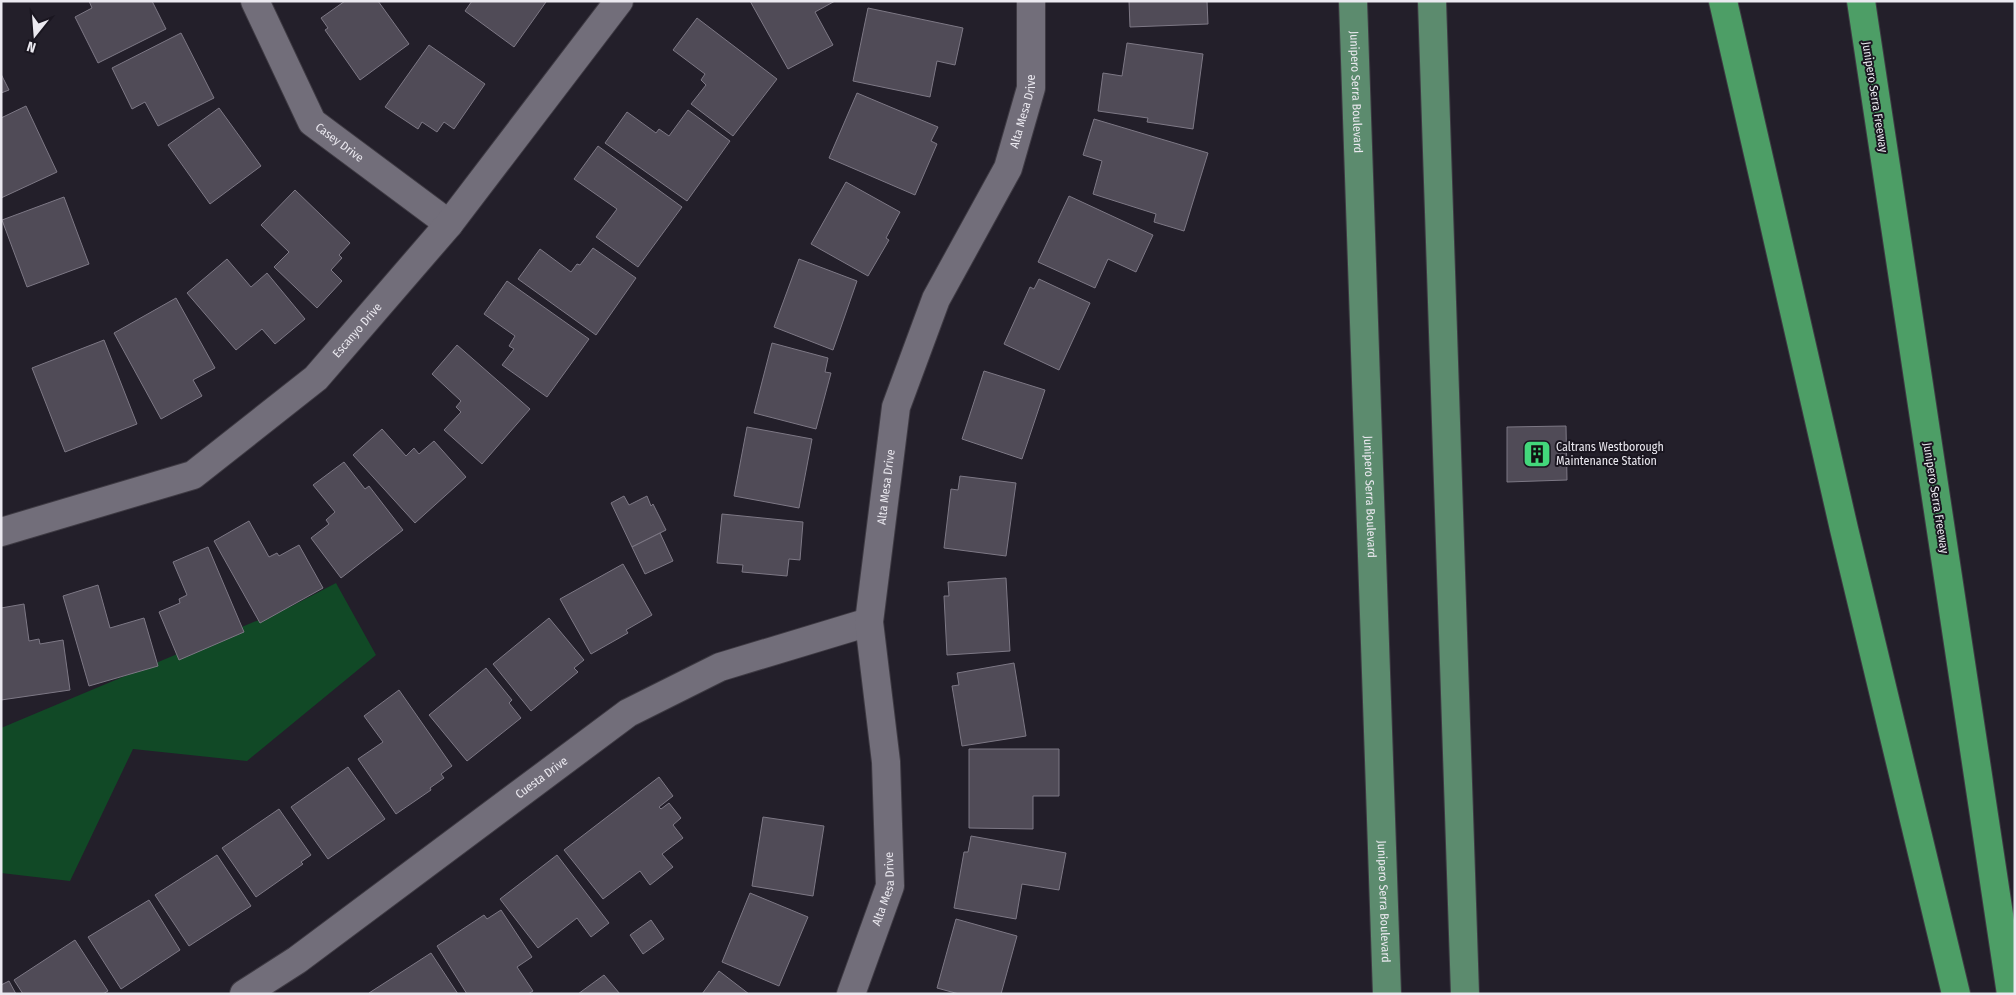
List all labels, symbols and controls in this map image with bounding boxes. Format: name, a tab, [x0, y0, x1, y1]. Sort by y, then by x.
north arrow	[10, 10, 60, 60]
street label: Junipero Serra Boulevard	[1347, 31, 1365, 153]
text: N	[25, 38, 38, 56]
street label: Junipero Serra Freeway	[1859, 41, 1891, 154]
street label: Alta Mesa Drive	[1007, 75, 1038, 150]
street label: Casey Drive	[313, 120, 366, 165]
street label: Escanyo Drive	[330, 300, 385, 360]
street label: Junipero Serra Boulevard	[1361, 435, 1379, 558]
building icon: Caltrans Westborough Maintenance Station	[1522, 439, 1552, 469]
place label: Caltrans Westborough Maintenance Station	[1556, 440, 1664, 468]
street label: Junipero Serra Freeway	[1920, 442, 1952, 555]
street label: Alta Mesa Drive	[874, 448, 898, 525]
street label: Cuesta Drive	[513, 754, 570, 802]
street label: Junipero Serra Boulevard	[1375, 840, 1393, 963]
street label: Alta Mesa Drive	[869, 852, 897, 928]

